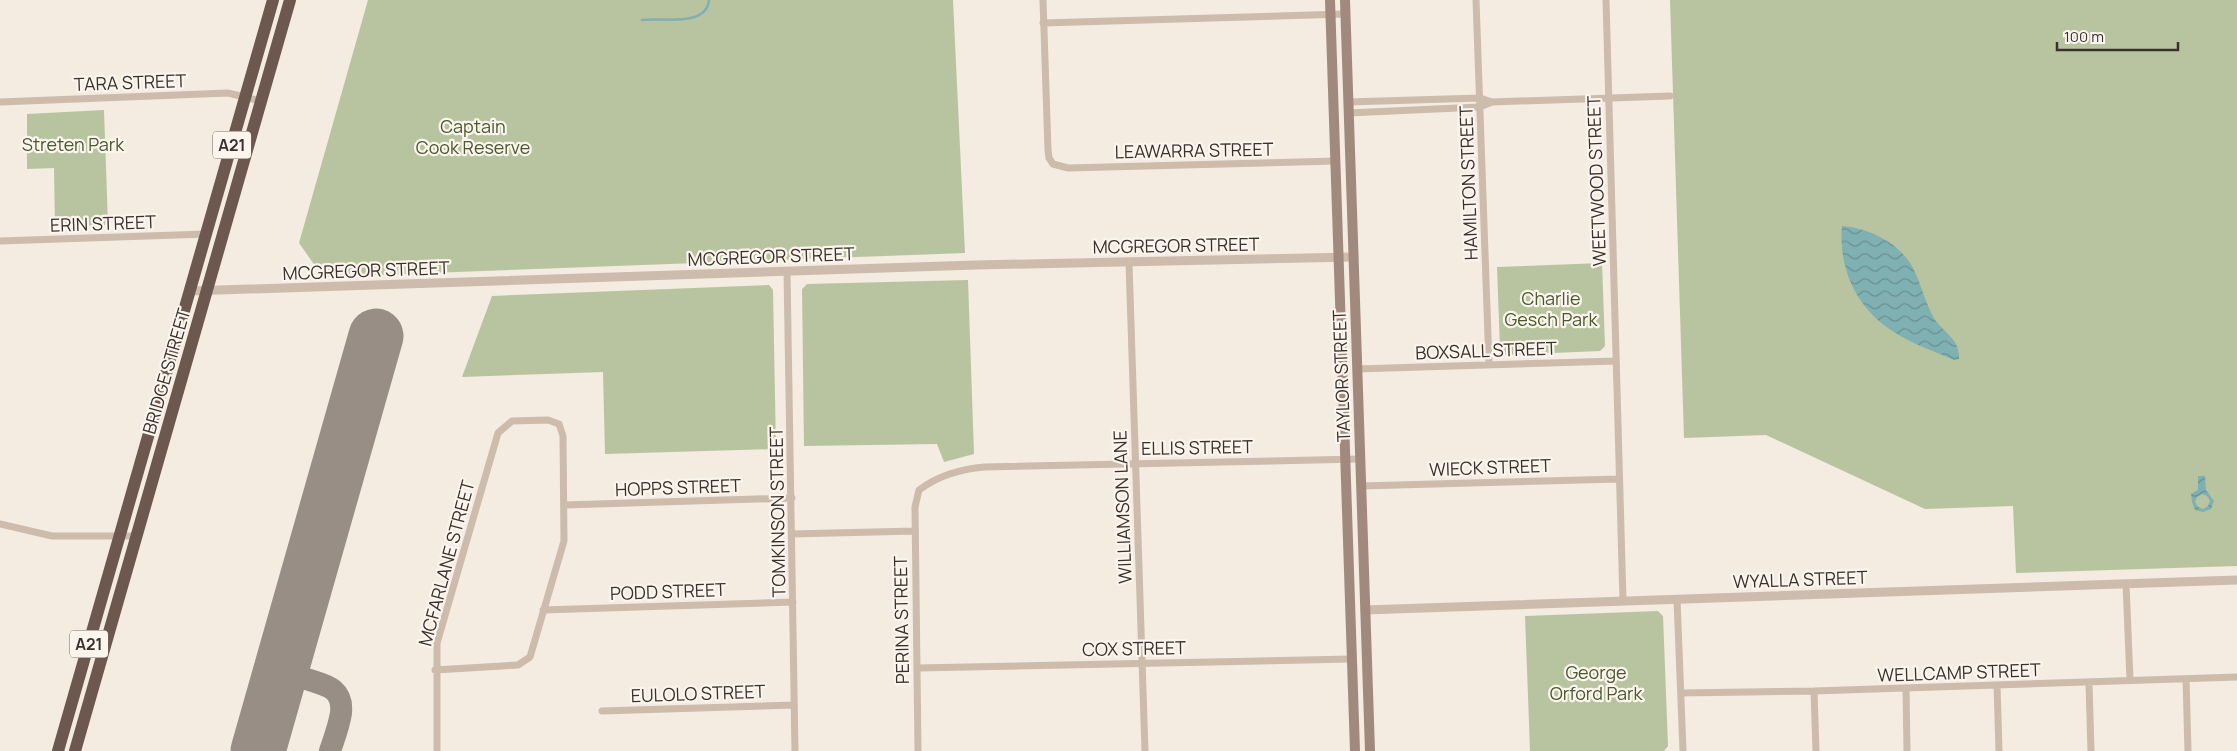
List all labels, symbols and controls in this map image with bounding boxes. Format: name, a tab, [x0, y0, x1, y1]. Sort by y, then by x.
scale bar	[2057, 20, 2178, 52]
text: 100 m	[2064, 26, 2104, 47]
street label: TARA STREET	[73, 68, 187, 96]
street label: WEETWOOD STREET	[1581, 95, 1611, 267]
street label: HAMILTON STREET	[1453, 105, 1483, 261]
park label: Captain Cook Reserve	[416, 114, 530, 159]
park label: Streten Park	[22, 132, 125, 156]
road number: A21	[213, 132, 251, 158]
street label: LEAWARRA STREET	[1114, 137, 1274, 163]
street label: ERIN STREET	[50, 209, 157, 237]
street label: MCGREGOR STREET	[1092, 232, 1260, 258]
street label: MCGREGOR STREET	[687, 241, 855, 271]
street label: MCGREGOR STREET	[282, 255, 450, 285]
park label: Charlie Gesch Park	[1505, 286, 1598, 331]
street label: BRIDGE STREET	[137, 305, 195, 437]
street label: TAYLOR STREET	[1327, 309, 1355, 442]
street label: BOXSALL STREET	[1415, 336, 1557, 364]
street label: TOMKINSON STREET	[764, 426, 790, 597]
street label: WILLIAMSON LANE	[1107, 430, 1137, 584]
street label: ELLIS STREET	[1141, 434, 1253, 460]
street label: WIECK STREET	[1429, 453, 1552, 481]
street label: HOPPS STREET	[615, 473, 742, 501]
street label: MCFARLANE STREET	[412, 477, 480, 649]
street label: PERINA STREET	[888, 555, 914, 684]
street label: WYALLA STREET	[1732, 565, 1868, 593]
street label: PODD STREET	[610, 577, 727, 605]
road number: A21	[70, 630, 108, 658]
street label: COX STREET	[1082, 635, 1186, 661]
street label: WELLCAMP STREET	[1877, 657, 2041, 687]
park label: George Orford Park	[1550, 660, 1643, 705]
street label: EULOLO STREET	[630, 679, 766, 707]

